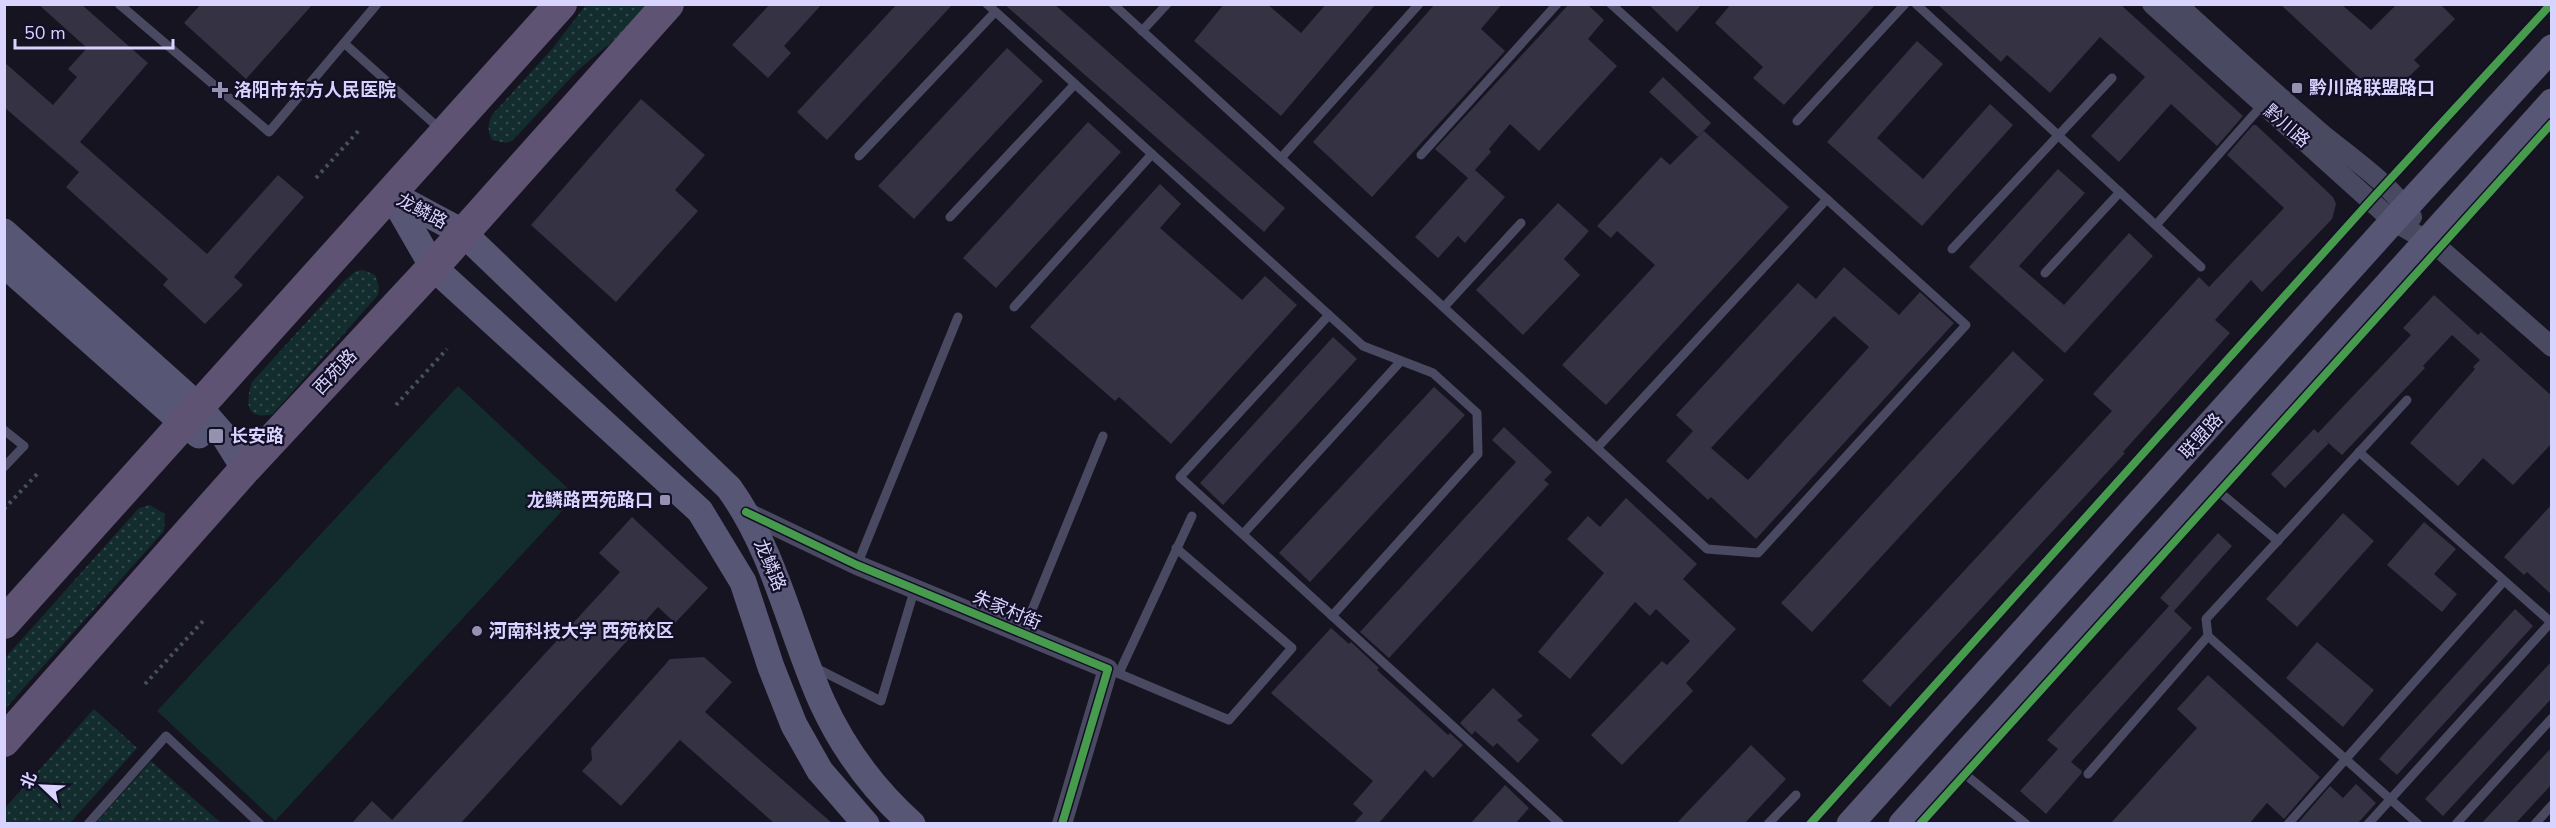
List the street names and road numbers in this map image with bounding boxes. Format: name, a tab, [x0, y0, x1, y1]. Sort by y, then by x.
street label: 黔川路	[2259, 99, 2315, 153]
street label: 龙鳞路	[393, 188, 451, 234]
street label: 西苑路	[308, 344, 362, 400]
street label: 联盟路	[2174, 408, 2228, 464]
street label: 龙鳞路	[748, 535, 792, 595]
street label: 朱家村街	[969, 585, 1045, 635]

